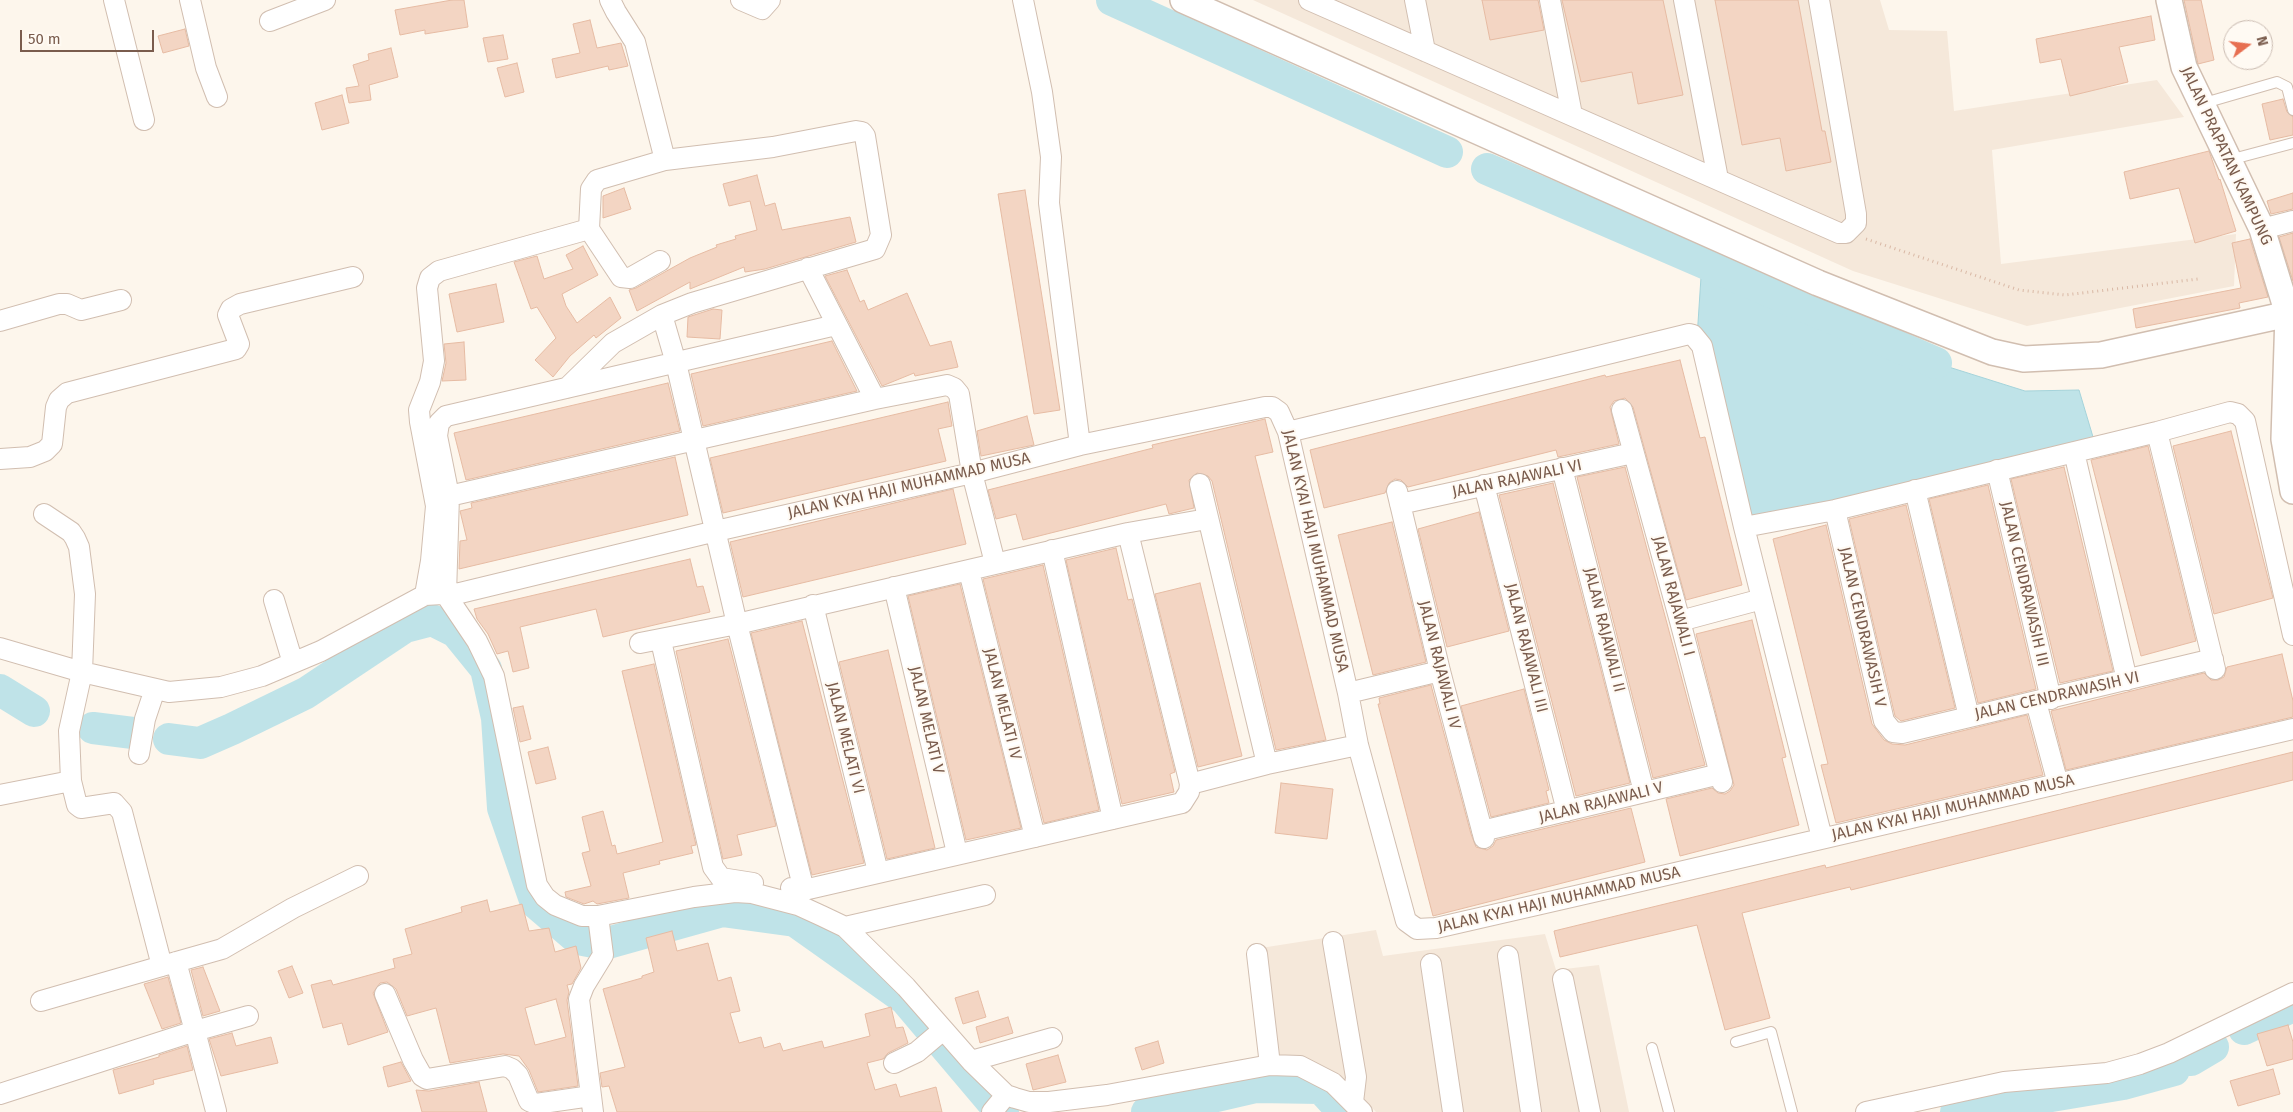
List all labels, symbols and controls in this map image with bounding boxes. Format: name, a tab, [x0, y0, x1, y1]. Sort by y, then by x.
scale bar	[22, 20, 156, 52]
north arrow	[2223, 20, 2273, 70]
text: 50 m	[28, 30, 61, 48]
text: N	[2253, 35, 2271, 48]
street label: JALAN PRAPATAN KAMPUNG	[2176, 64, 2276, 248]
street label: JALAN KYAI HAJI MUHAMMAD MUSA	[1278, 428, 1352, 674]
street label: JALAN KYAI HAJI MUHAMMAD MUSA	[786, 449, 1032, 523]
street label: JALAN RAJAWALI VI	[1450, 456, 1584, 502]
street label: JALAN CENDRAWASIH III	[1996, 499, 2052, 669]
street label: JALAN RAJAWALI I	[1648, 534, 1698, 658]
street label: JALAN CENDRAWASIH V	[1834, 545, 1890, 709]
street label: JALAN RAJAWALI II	[1579, 566, 1629, 694]
street label: JALAN RAJAWALI III	[1501, 581, 1551, 715]
street label: JALAN RAJAWALI IV	[1414, 599, 1464, 731]
street label: JALAN MELATI IV	[979, 646, 1025, 762]
street label: JALAN MELATI V	[904, 664, 948, 776]
street label: JALAN CENDRAWASIH VI	[1973, 668, 2141, 724]
street label: JALAN MELATI VI	[822, 680, 868, 796]
street label: JALAN KYAI HAJI MUHAMMAD MUSA	[1830, 771, 2076, 845]
street label: JALAN RAJAWALI V	[1537, 778, 1665, 828]
street label: JALAN KYAI HAJI MUHAMMAD MUSA	[1436, 863, 1682, 937]

